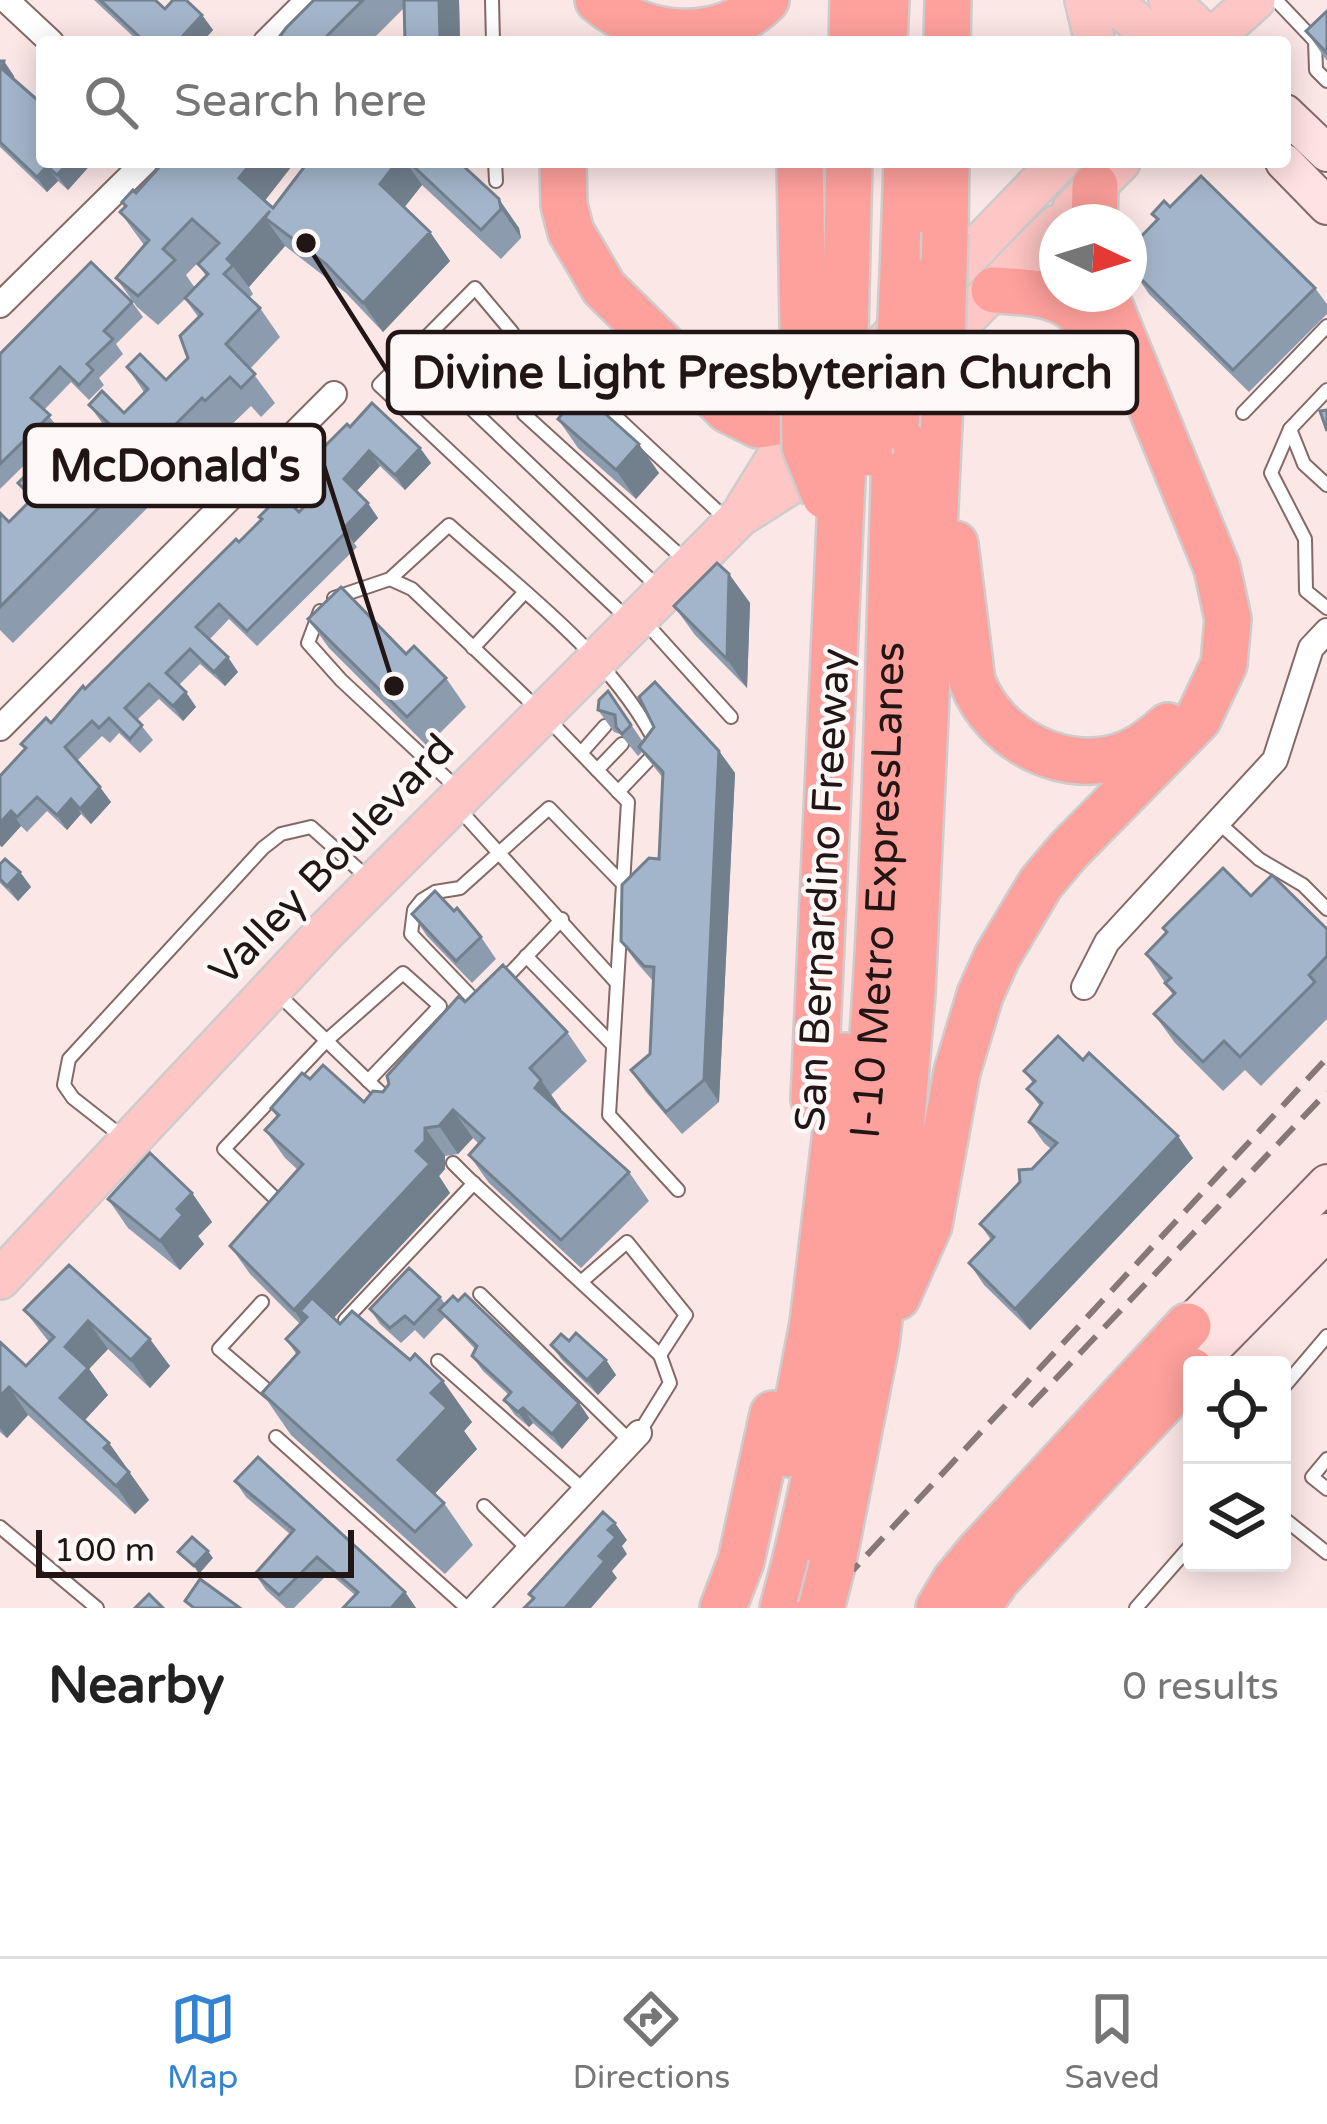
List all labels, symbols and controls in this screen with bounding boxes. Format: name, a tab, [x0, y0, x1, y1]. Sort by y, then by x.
search box	[36, 36, 1291, 168]
icon: search	[78, 69, 144, 135]
text: Search here	[174, 75, 427, 129]
north arrow	[1039, 204, 1147, 312]
callout: Divine Light Presbyterian Church	[388, 332, 1137, 413]
text: Divine Light Presbyterian Church	[411, 347, 1113, 401]
callout: McDonald's	[25, 425, 324, 506]
text: McDonald's	[49, 440, 301, 494]
street label: I-10 Metro ExpressLanes	[839, 641, 915, 1141]
street label: San Bernardino Freeway	[785, 647, 861, 1133]
street label: Valley Boulevard	[199, 724, 465, 996]
map controls	[1183, 1356, 1291, 1572]
button: locate	[1183, 1356, 1291, 1464]
button: layers	[1183, 1464, 1291, 1572]
scale bar	[36, 1524, 354, 1577]
text: 100 m	[54, 1531, 155, 1570]
text: Nearby	[48, 1655, 225, 1717]
text: 0 results	[1122, 1663, 1279, 1710]
tab: Map	[167, 1986, 238, 2097]
tab: Directions	[572, 1986, 730, 2097]
tab: Saved	[1065, 1986, 1160, 2097]

